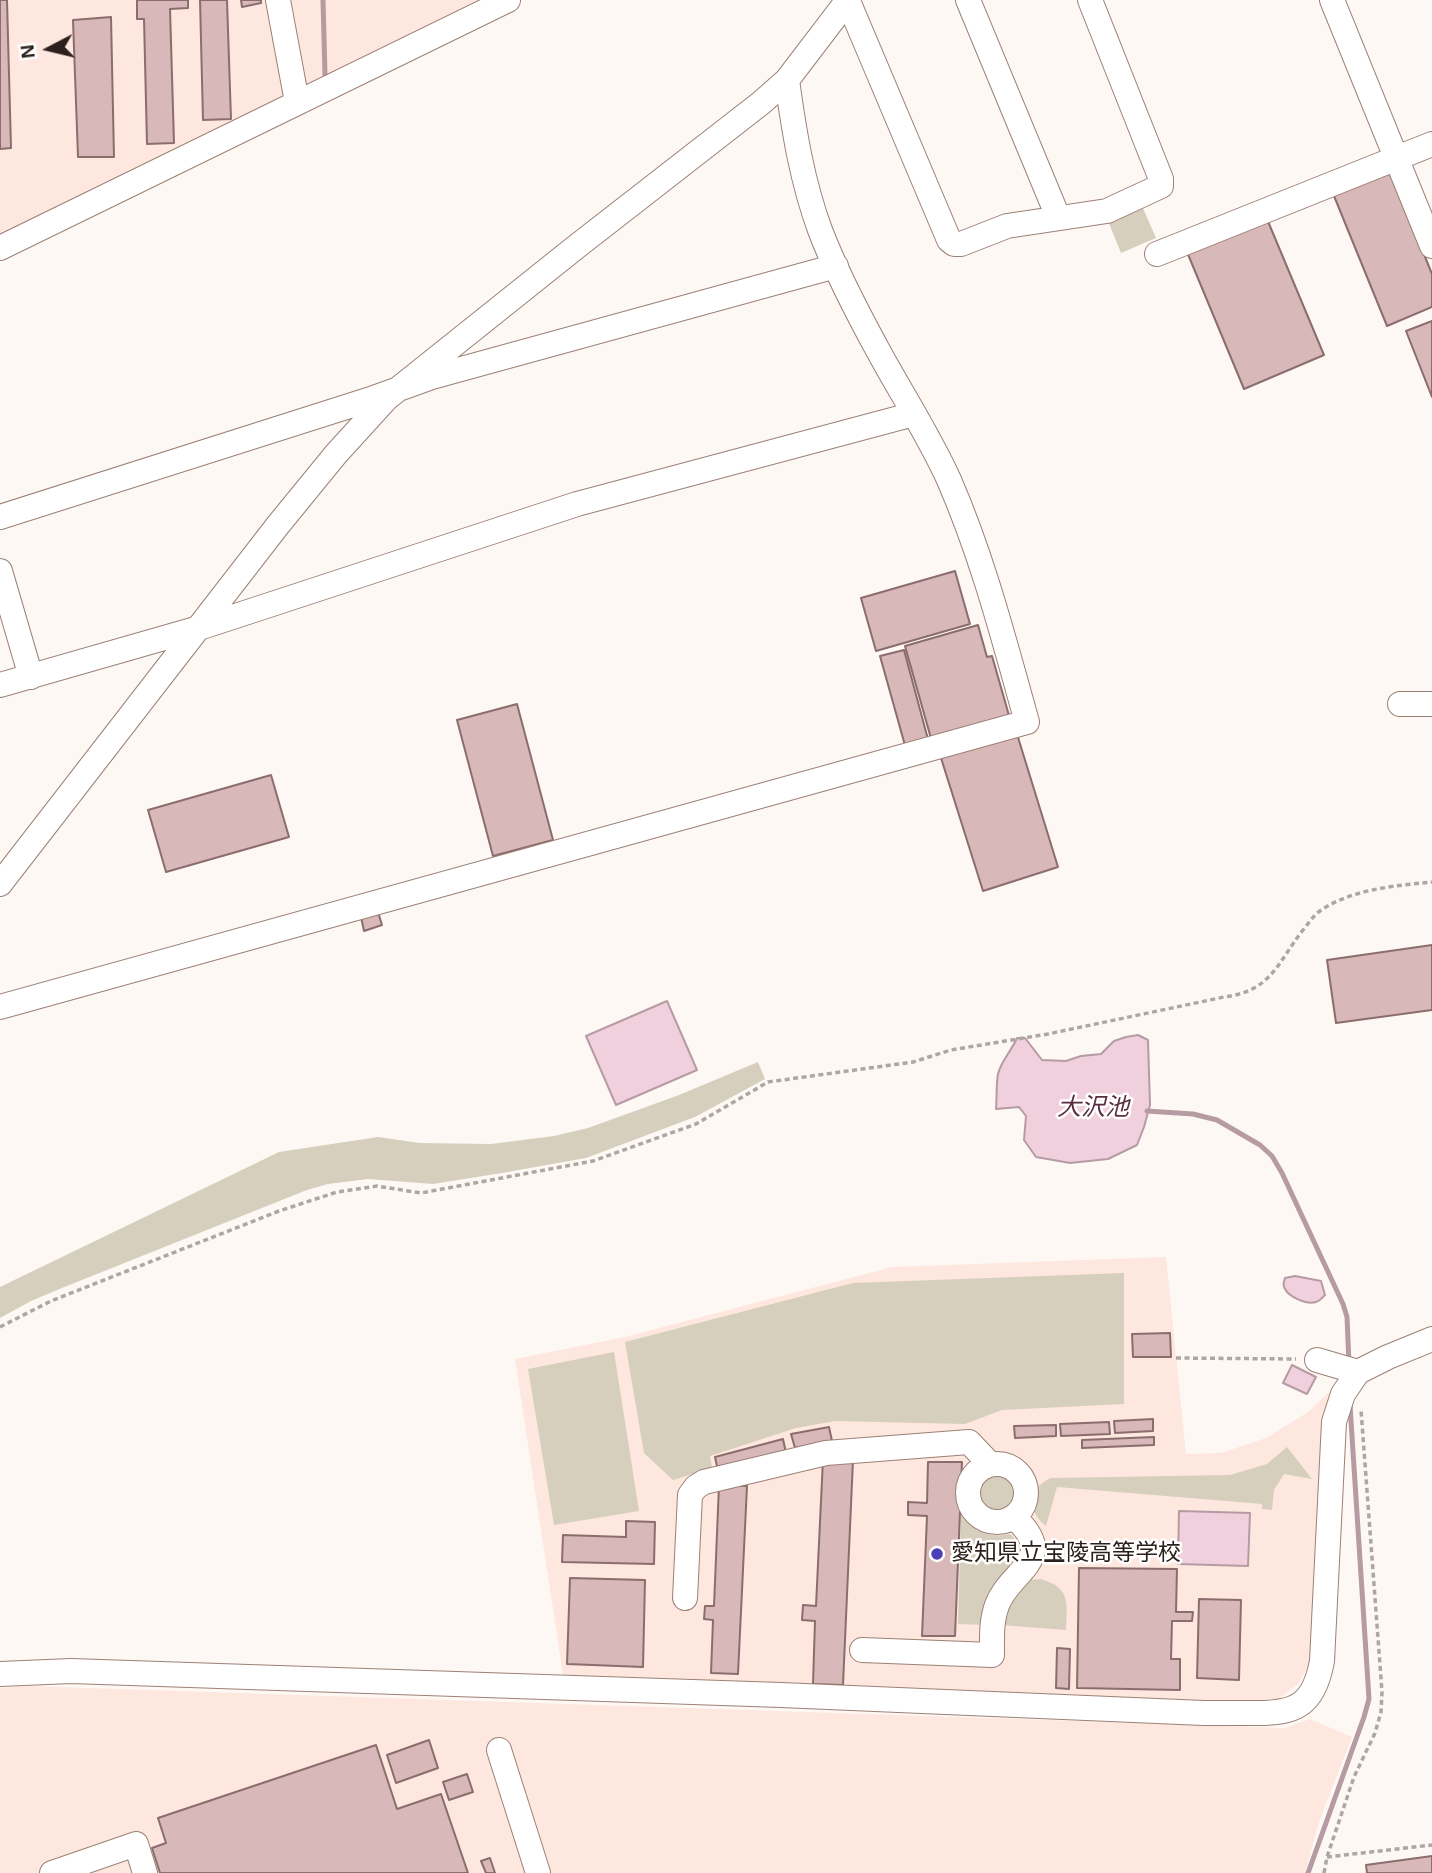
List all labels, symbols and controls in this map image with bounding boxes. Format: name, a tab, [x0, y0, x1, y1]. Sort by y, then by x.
north arrow	[14, 14, 84, 84]
text: N	[16, 44, 39, 60]
water label: 大沢池	[1057, 1094, 1129, 1122]
place label: 愛知県立宝陵高等学校	[951, 1540, 1181, 1568]
marker: 愛知県立宝陵高等学校	[929, 1546, 945, 1562]

